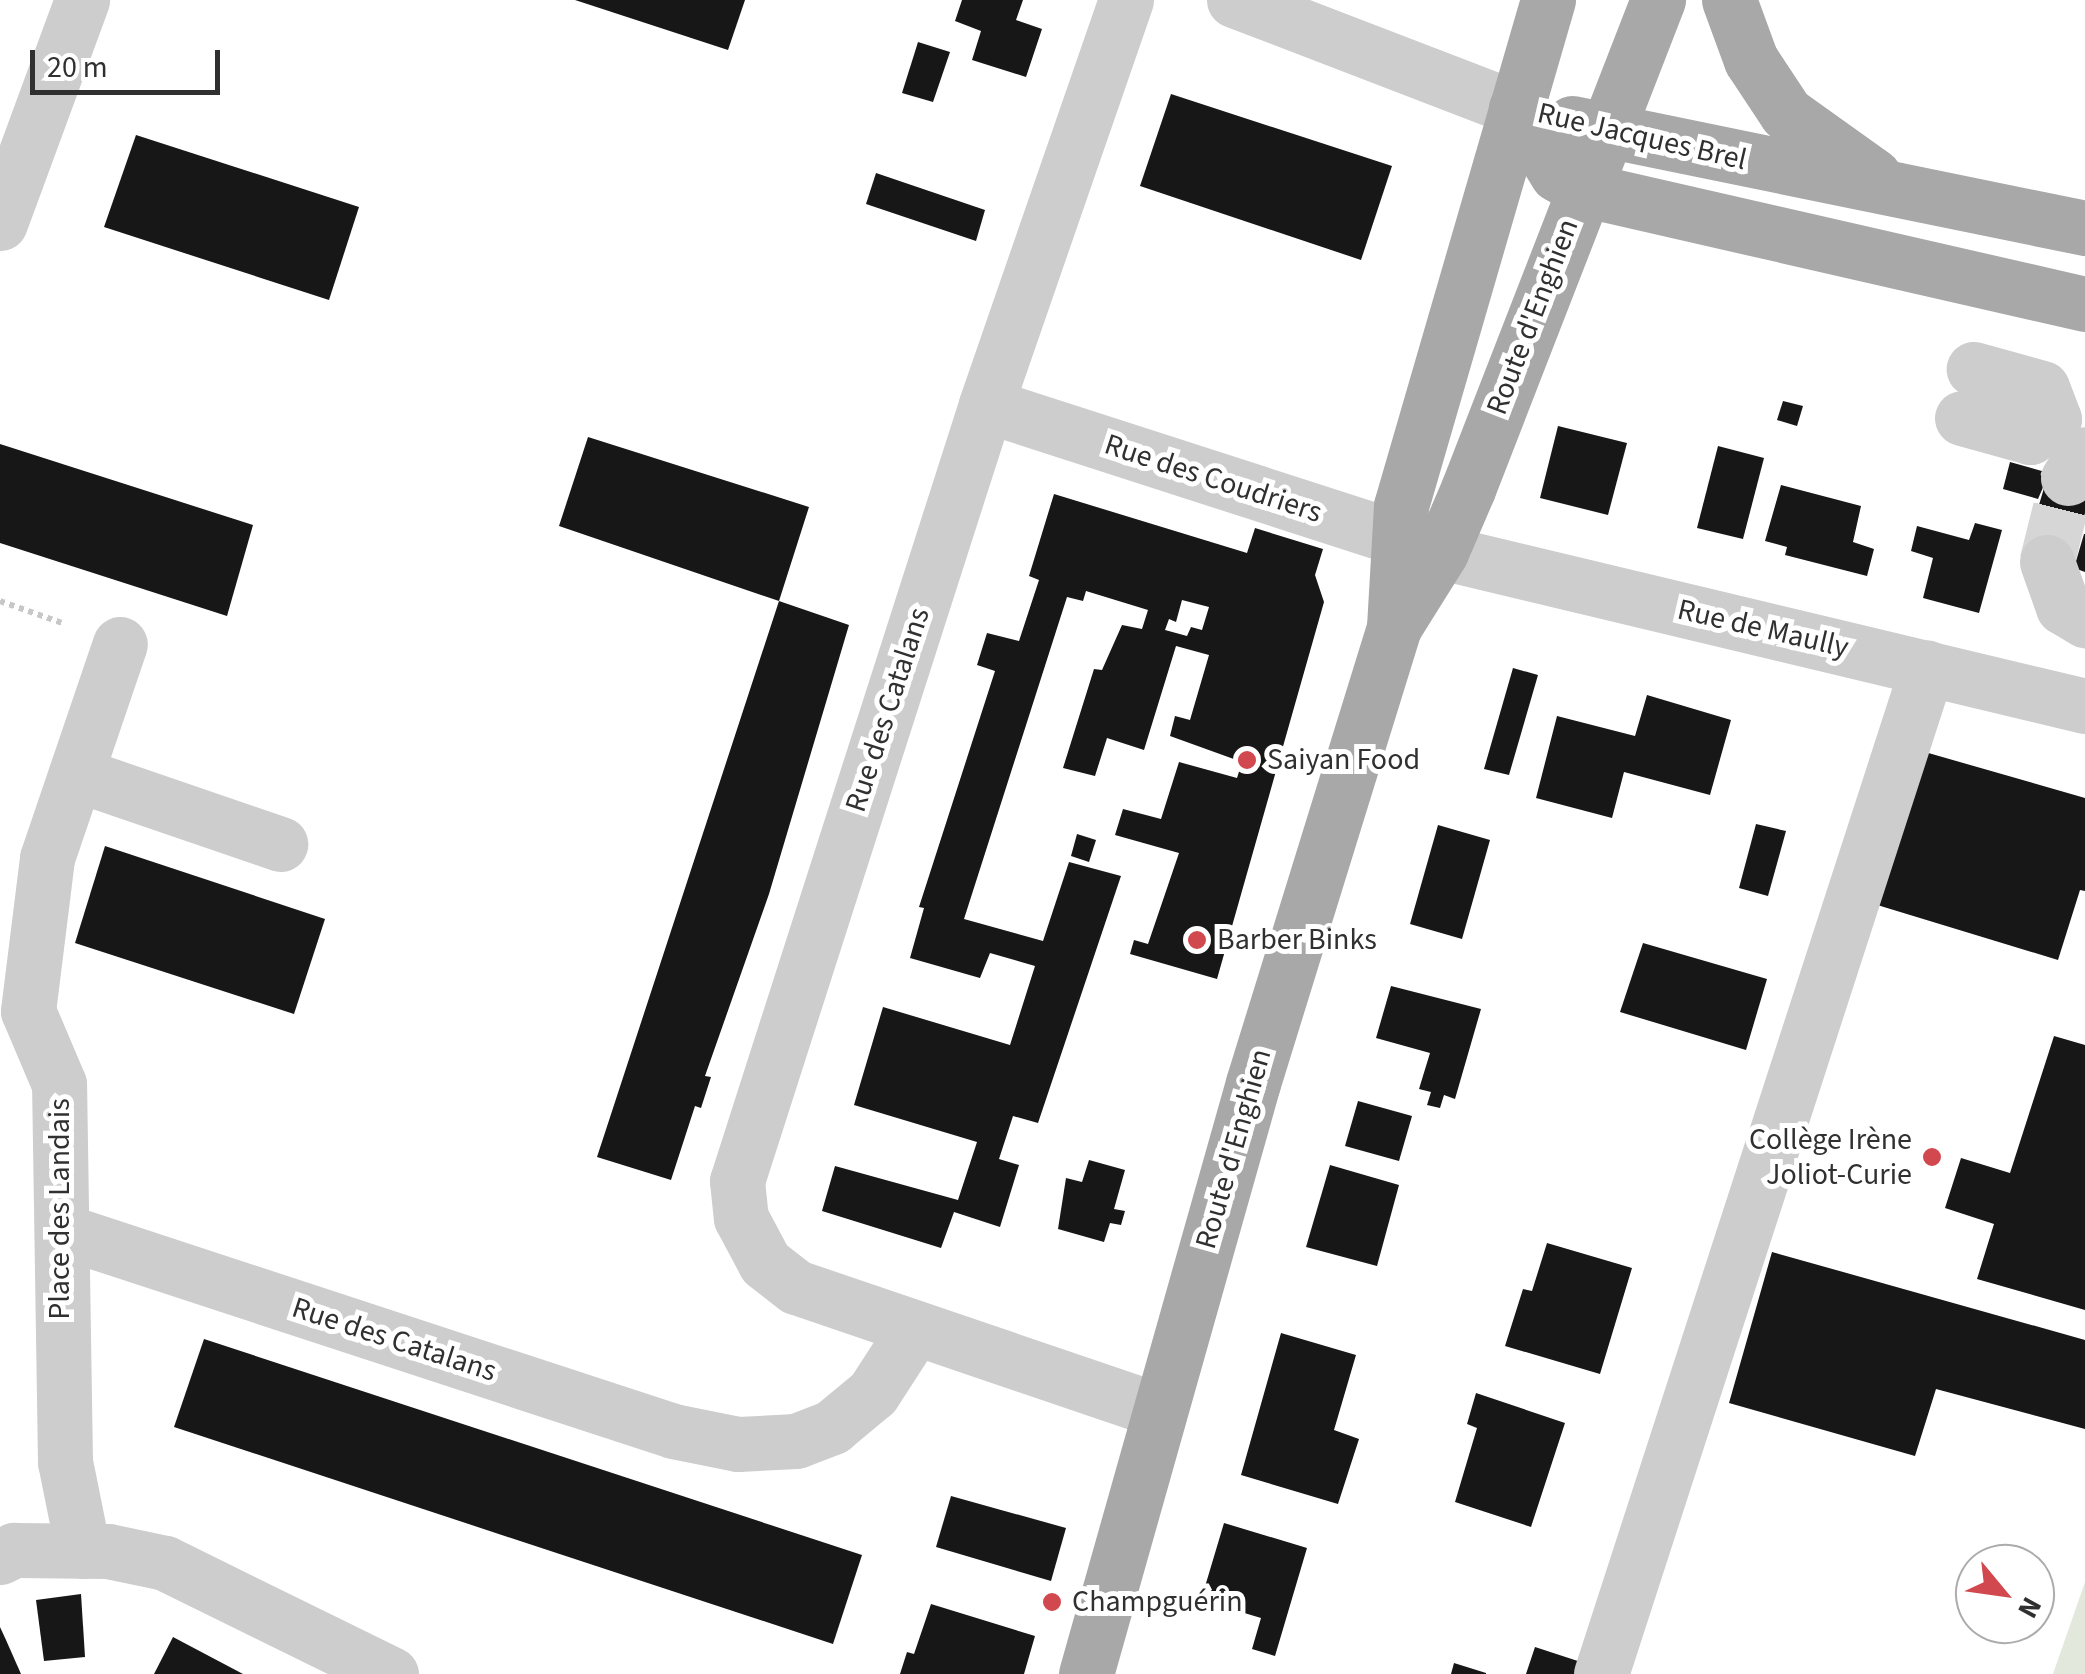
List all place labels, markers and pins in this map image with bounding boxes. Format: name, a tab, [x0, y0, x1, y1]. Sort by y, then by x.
place label: Saiyan Food	[1267, 742, 1420, 778]
marker: Saiyan Food	[1236, 749, 1258, 771]
place label: Barber Binks	[1217, 922, 1377, 958]
marker: Barber Binks	[1186, 929, 1208, 951]
place label: Collège Irène Joliot-Curie	[1749, 1122, 1912, 1192]
marker: Collège Irène Joliot-Curie	[1921, 1146, 1943, 1168]
place label: Champguérin	[1072, 1584, 1243, 1620]
marker: Champguérin	[1041, 1591, 1063, 1613]

